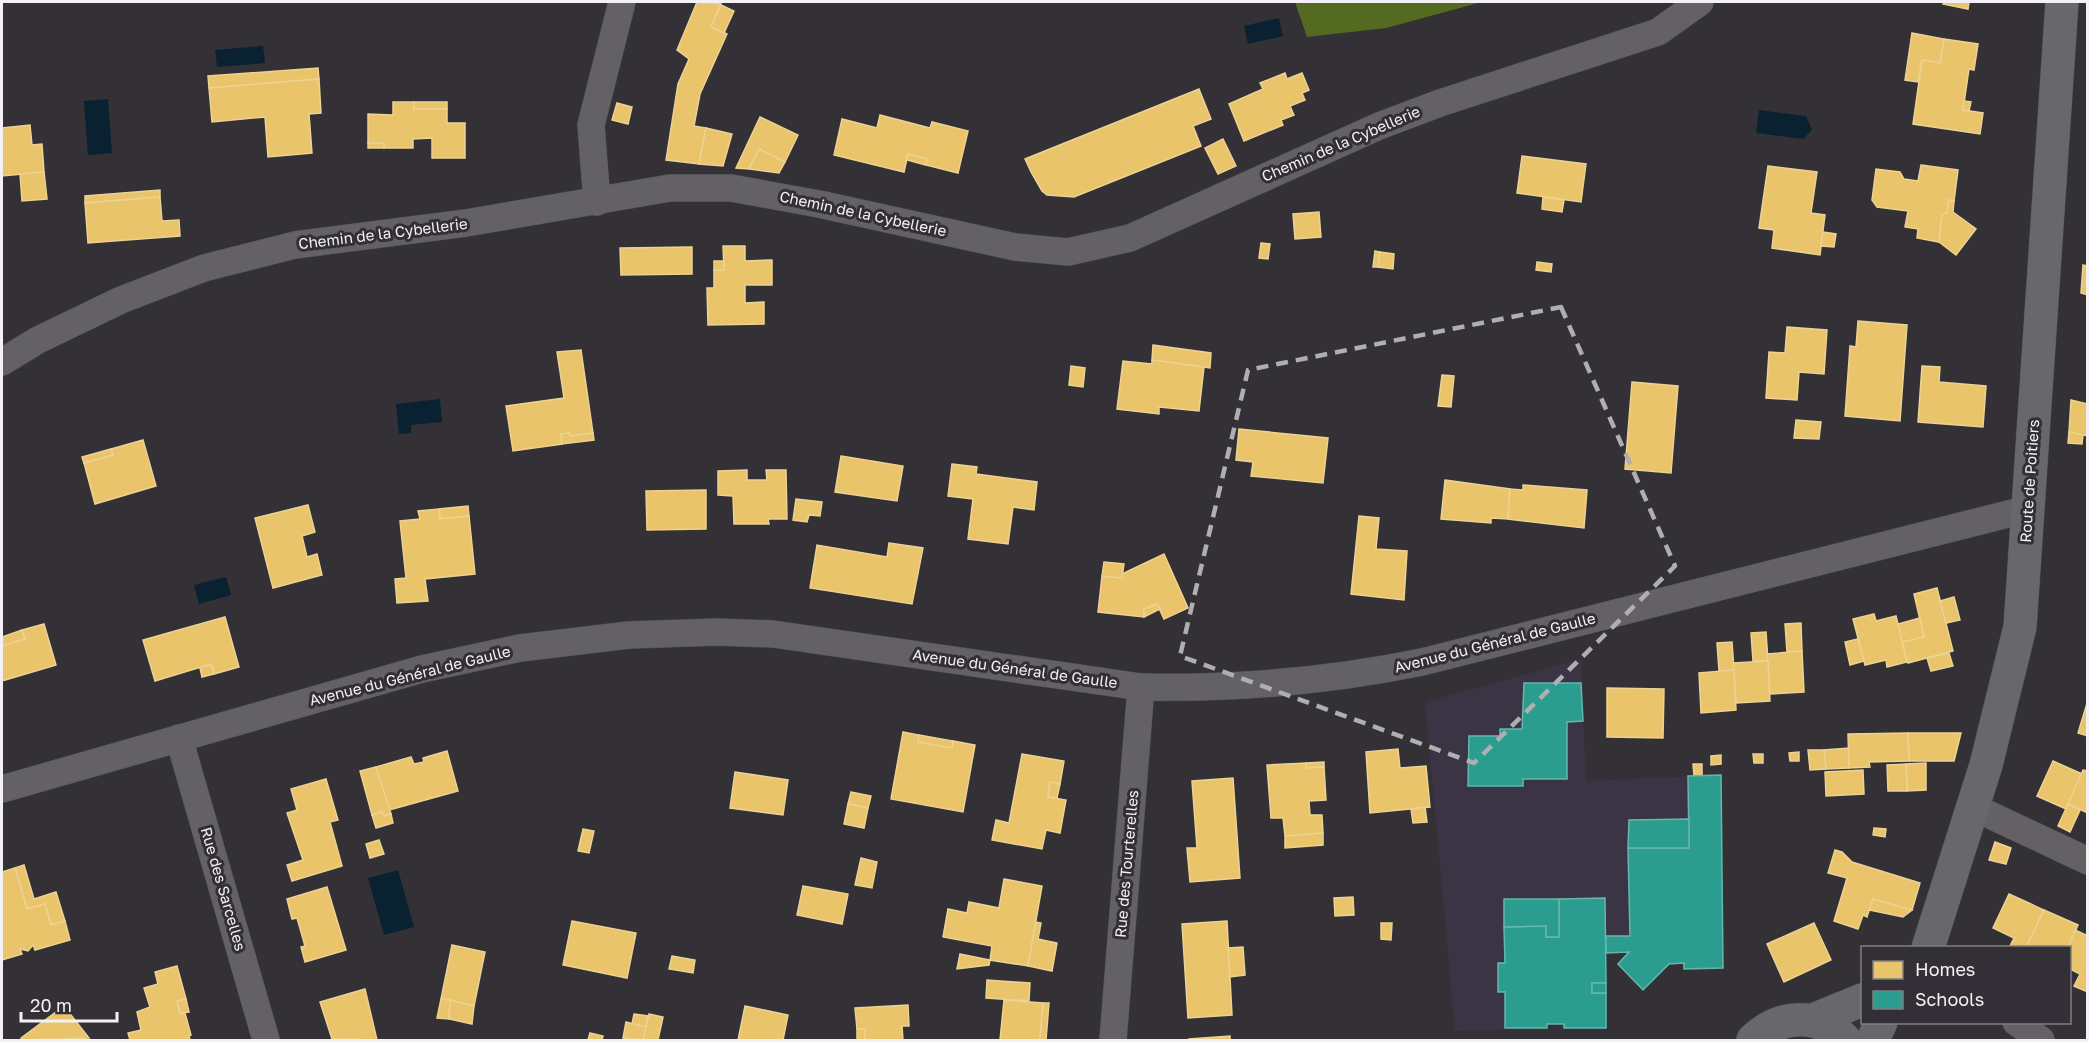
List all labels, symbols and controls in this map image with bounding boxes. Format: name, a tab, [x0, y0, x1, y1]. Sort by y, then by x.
street label: Chemin de la Cybellerie	[1259, 101, 1423, 185]
street label: Chemin de la Cybellerie	[778, 187, 949, 240]
street label: Chemin de la Cybellerie	[297, 214, 469, 252]
street label: Route de Poitiers	[2016, 419, 2042, 543]
street label: Avenue du Général de Gaulle	[1392, 608, 1597, 676]
street label: Avenue du Général de Gaulle	[307, 641, 512, 709]
street label: Avenue du Général de Gaulle	[912, 645, 1119, 691]
street label: Rue des Tourterelles	[1111, 789, 1141, 939]
street label: Rue des Sarcelles	[198, 825, 250, 953]
legend	[1861, 946, 2071, 1024]
text: Homes	[1915, 958, 1975, 980]
scale bar	[21, 985, 117, 1023]
text: Schools	[1915, 988, 1984, 1010]
text: 20 m	[30, 994, 72, 1016]

